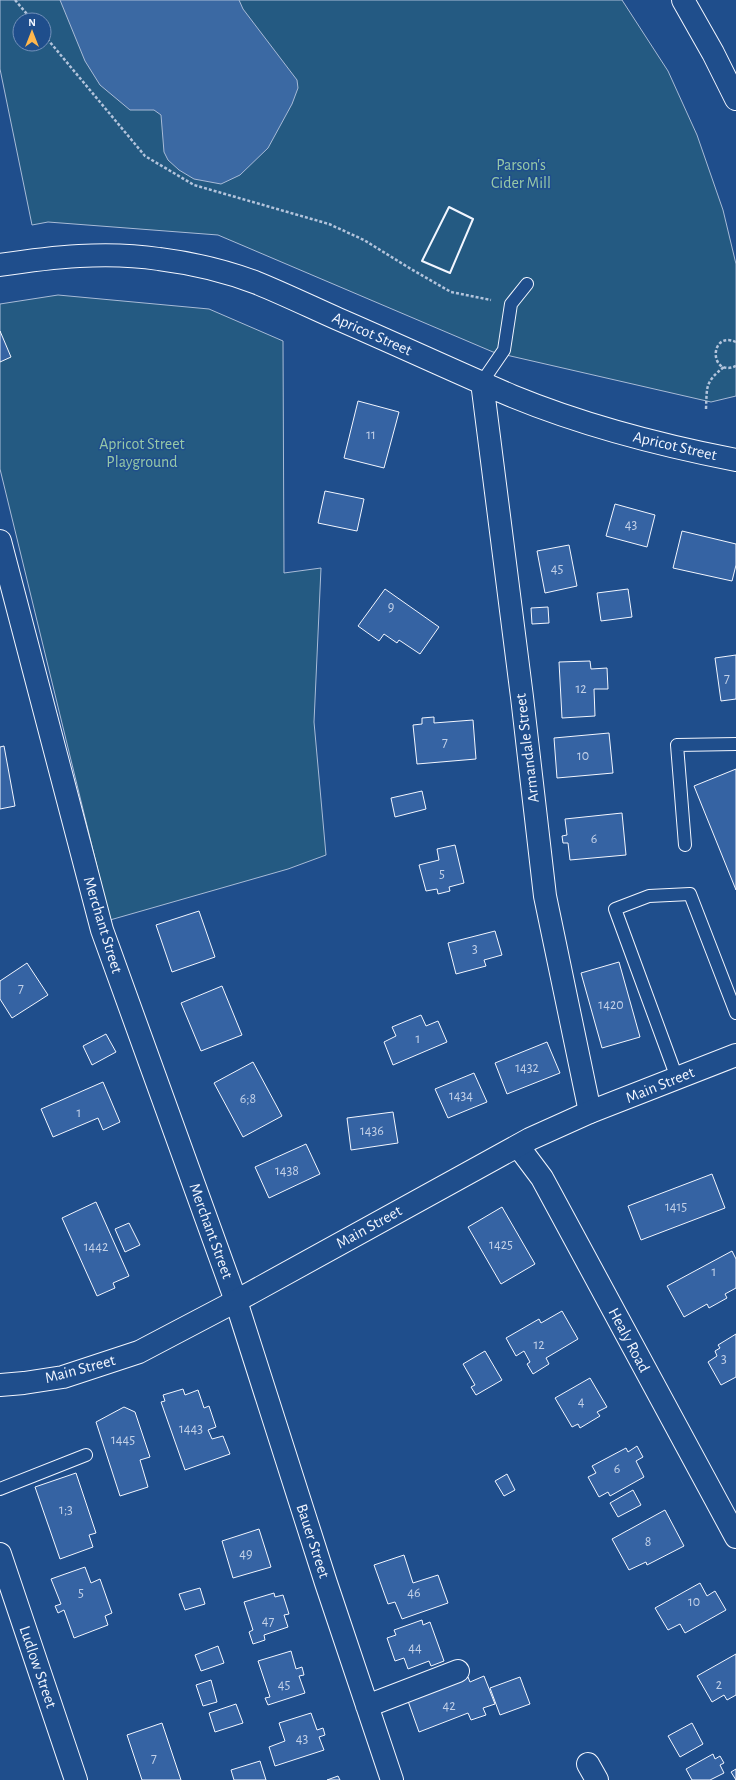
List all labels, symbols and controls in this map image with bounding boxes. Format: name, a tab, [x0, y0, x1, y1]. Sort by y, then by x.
north arrow	[12, 12, 52, 52]
text: N	[28, 17, 36, 28]
park label: Parson's Cider Mill	[491, 157, 551, 191]
street label: Apricot Street	[330, 309, 414, 359]
house number: 11	[366, 428, 376, 442]
street label: Apricot Street	[632, 429, 718, 463]
park label: Apricot Street Playground	[99, 436, 185, 471]
house number: 43	[625, 518, 637, 532]
house number: 45	[551, 562, 563, 576]
house number: 9	[388, 600, 394, 614]
house number: 7	[724, 671, 730, 685]
house number: 12	[575, 682, 587, 696]
street label: Armandale Street	[512, 693, 542, 803]
house number: 7	[442, 735, 448, 749]
house number: 10	[577, 749, 589, 763]
house number: 6	[591, 832, 597, 846]
house number: 5	[439, 867, 445, 881]
street label: Merchant Street	[81, 875, 125, 975]
house number: 3	[472, 942, 478, 956]
house number: 7	[18, 981, 24, 995]
house number: 1420	[598, 998, 624, 1012]
house number: 1	[416, 1032, 420, 1046]
house number: 1432	[515, 1061, 539, 1075]
street label: Main Street	[623, 1064, 697, 1106]
house number: 1434	[449, 1089, 473, 1103]
house number: 6;8	[240, 1092, 256, 1106]
house number: 1	[77, 1106, 81, 1120]
house number: 1436	[360, 1124, 384, 1138]
house number: 1438	[275, 1164, 299, 1178]
street label: Merchant Street	[186, 1181, 236, 1281]
house number: 1415	[665, 1200, 687, 1214]
street label: Main Street	[334, 1202, 404, 1252]
house number: 1425	[489, 1238, 513, 1252]
house number: 1442	[84, 1240, 108, 1254]
house number: 1	[712, 1265, 716, 1279]
street label: Healy Road	[604, 1305, 653, 1375]
house number: 12	[533, 1338, 545, 1352]
street label: Main Street	[43, 1352, 117, 1386]
house number: 3	[721, 1352, 727, 1366]
house number: 4	[578, 1395, 585, 1409]
house number: 1443	[179, 1422, 203, 1436]
house number: 1445	[111, 1433, 135, 1447]
house number: 6	[614, 1462, 620, 1476]
street label: Bauer Street	[293, 1502, 333, 1580]
house number: 1;3	[59, 1503, 73, 1517]
house number: 8	[645, 1535, 651, 1549]
house number: 49	[239, 1547, 253, 1561]
house number: 5	[78, 1586, 84, 1600]
house number: 46	[407, 1586, 421, 1600]
house number: 10	[688, 1595, 700, 1609]
house number: 47	[262, 1614, 274, 1628]
street label: Ludlow Street	[16, 1624, 60, 1710]
house number: 44	[408, 1641, 422, 1655]
house number: 45	[278, 1678, 290, 1692]
house number: 2	[716, 1678, 722, 1692]
house number: 42	[442, 1699, 456, 1713]
house number: 43	[296, 1732, 308, 1746]
house number: 7	[151, 1751, 157, 1765]

